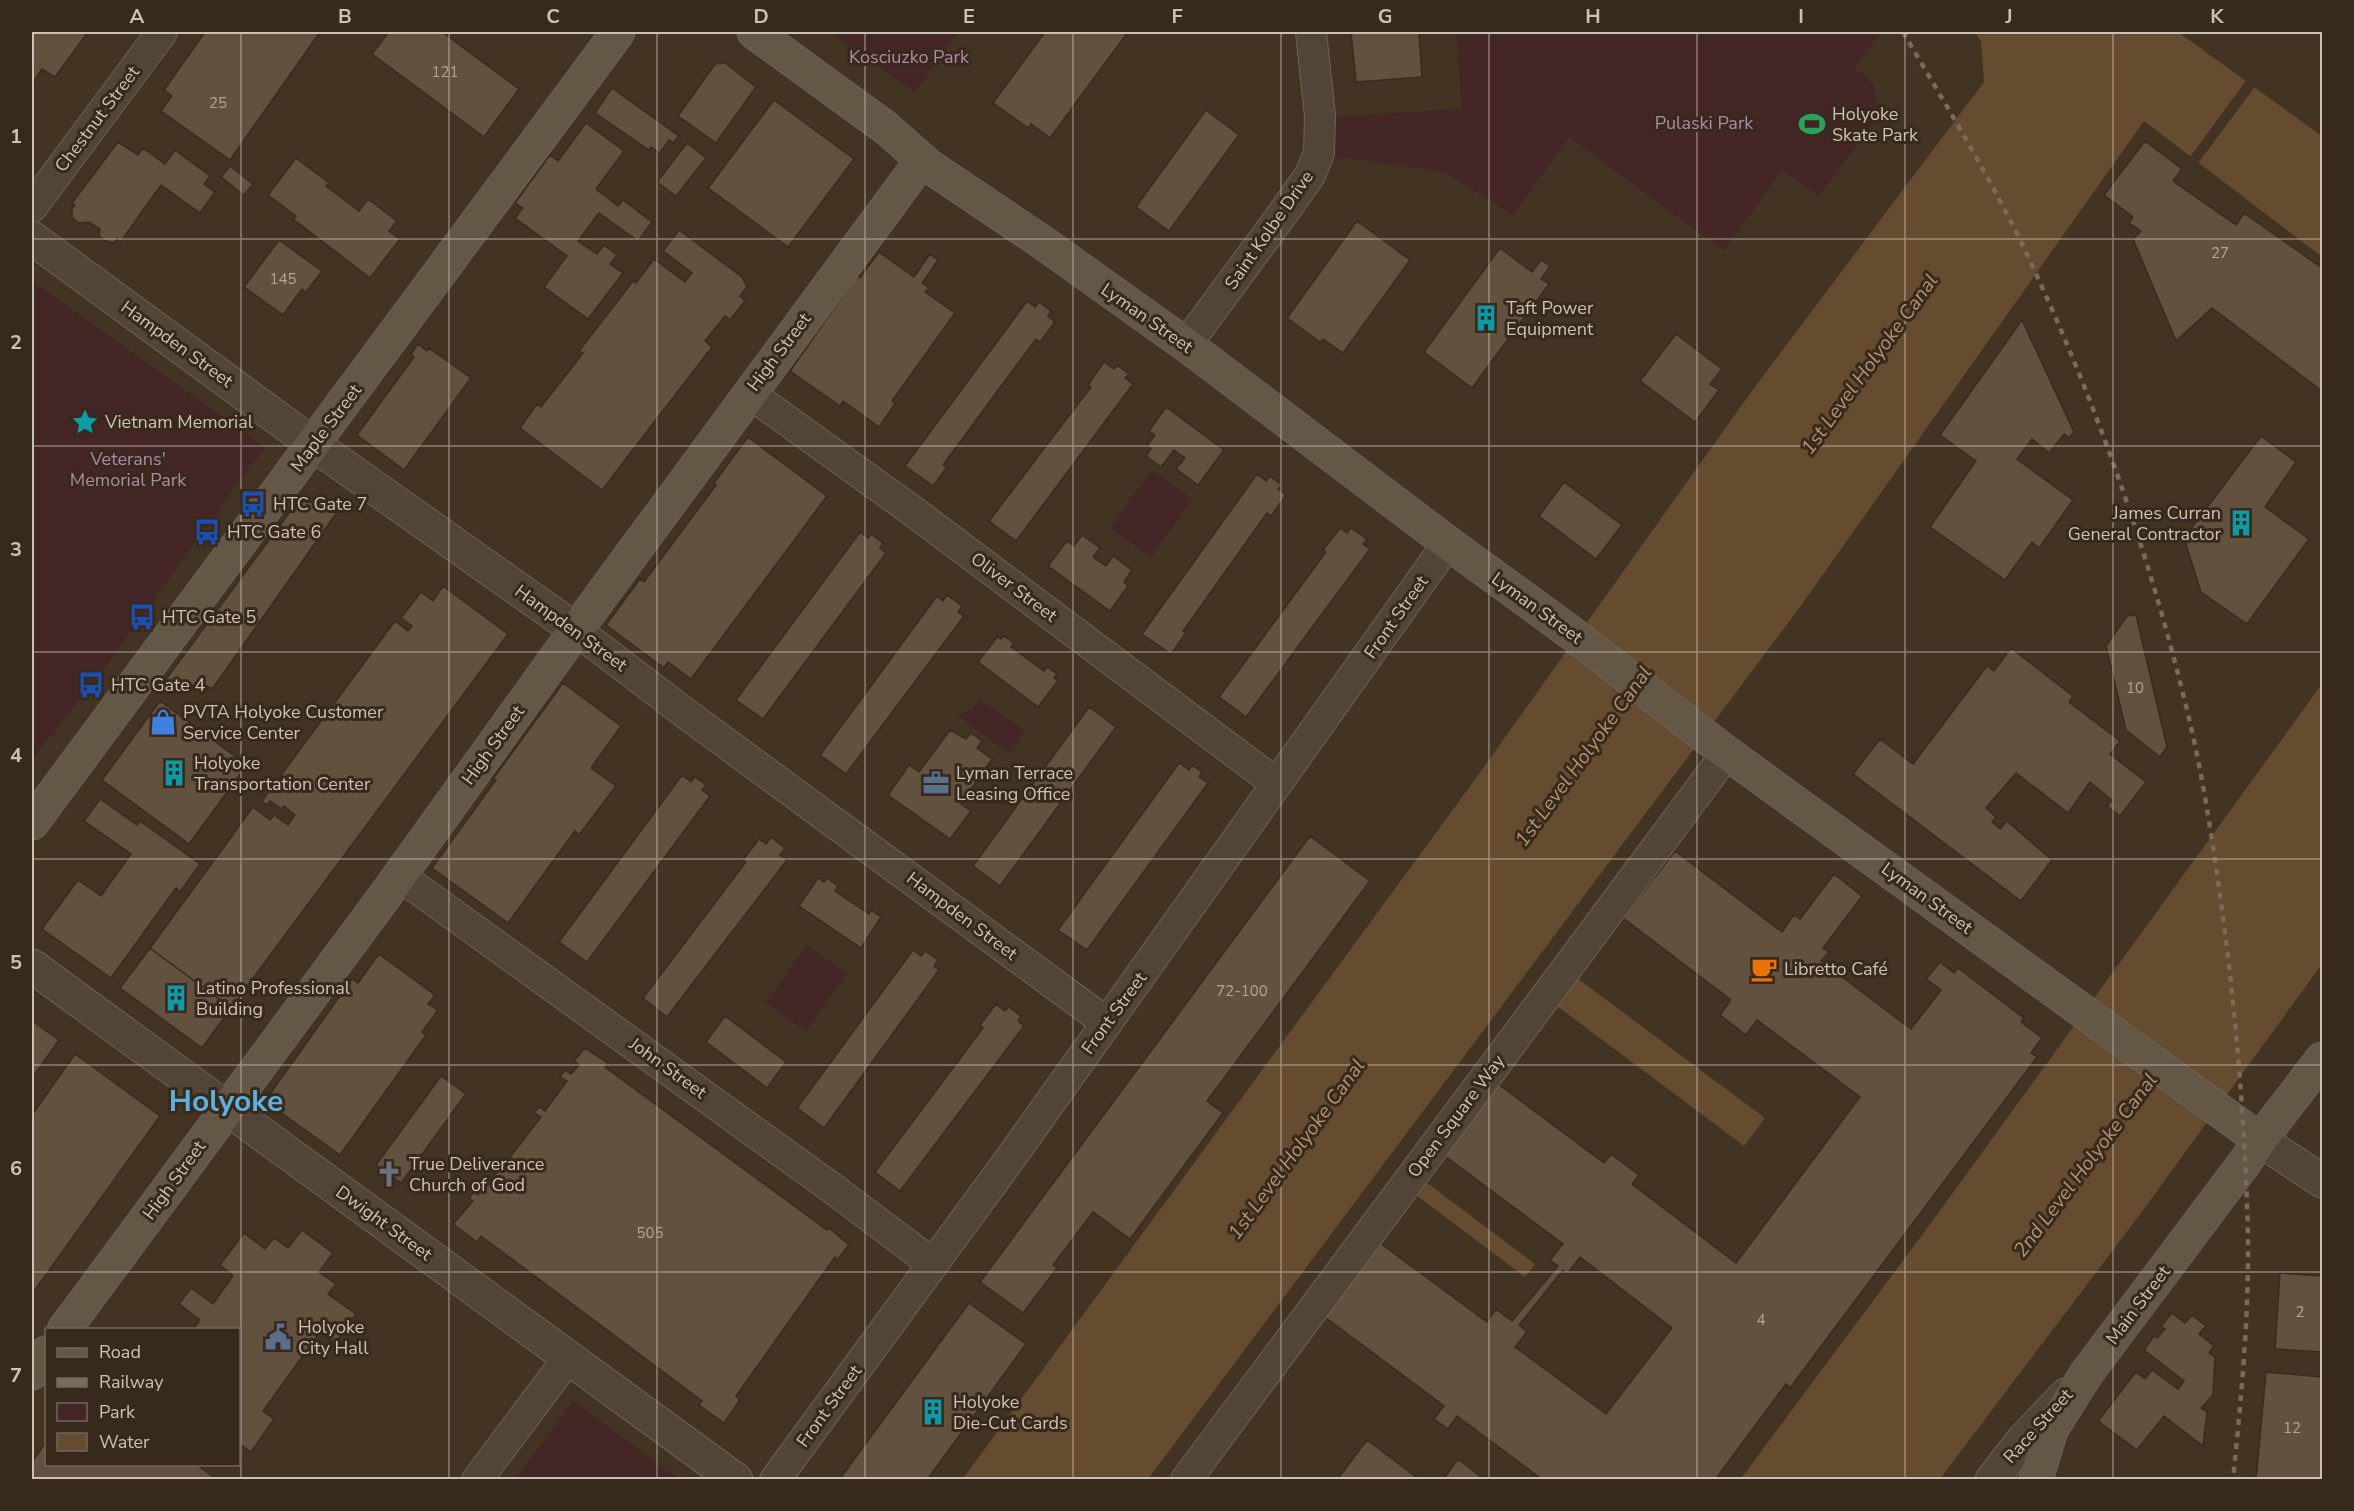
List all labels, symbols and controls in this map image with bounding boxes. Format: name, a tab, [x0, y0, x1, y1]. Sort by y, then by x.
text: A	[130, 3, 145, 30]
text: B	[338, 3, 352, 30]
text: C	[546, 3, 560, 30]
text: D	[753, 3, 769, 30]
text: E	[963, 3, 975, 30]
text: F	[1171, 3, 1183, 30]
text: G	[1378, 3, 1392, 30]
text: H	[1585, 3, 1601, 30]
text: I	[1798, 3, 1804, 30]
text: J	[2004, 3, 2013, 30]
text: K	[2210, 3, 2224, 30]
park label: Kosciuzko Park	[849, 45, 970, 69]
street label: Chestnut Street	[49, 60, 145, 177]
house number: 121	[431, 62, 459, 82]
house number: 25	[209, 93, 227, 113]
place label: Holyoke Skate Park	[1832, 102, 1919, 147]
sports icon: Holyoke Skate Park	[1797, 109, 1827, 139]
park label: Pulaski Park	[1655, 111, 1754, 135]
text: 1	[10, 123, 22, 150]
street label: Saint Kolbe Drive	[1219, 166, 1319, 294]
house number: 27	[2211, 243, 2229, 263]
water label: 1st Level Holyoke Canal	[1795, 268, 1944, 460]
house number: 145	[269, 269, 297, 289]
street label: Lyman Street	[1096, 277, 1198, 359]
street label: Hampden Street	[116, 295, 238, 393]
place label: Taft Power Equipment	[1506, 296, 1594, 341]
building icon: Taft Power Equipment	[1471, 303, 1501, 333]
street label: High Street	[742, 307, 817, 396]
text: 2	[10, 329, 22, 356]
street label: Maple Street	[285, 379, 367, 477]
place icon: Vietnam Memorial	[70, 407, 100, 437]
place label: Vietnam Memorial	[104, 410, 254, 434]
park label: Veterans' Memorial Park	[70, 447, 187, 492]
bus stop icon: HTC Gate 7	[238, 489, 268, 519]
place label: HTC Gate 7	[273, 492, 367, 516]
place label: James Curran General Contractor	[2068, 501, 2222, 546]
building icon: James Curran General Contractor	[2226, 508, 2256, 538]
bus stop icon: HTC Gate 6	[192, 517, 222, 547]
place label: HTC Gate 6	[227, 520, 321, 544]
text: 3	[10, 536, 22, 563]
street label: Oliver Street	[966, 547, 1063, 628]
street label: Lyman Street	[1487, 567, 1588, 650]
street label: Front Street	[1359, 570, 1434, 663]
street label: Hampden Street	[510, 579, 632, 677]
bus stop icon: HTC Gate 5	[127, 602, 157, 632]
place label: HTC Gate 5	[162, 605, 256, 629]
water label: 1st Level Holyoke Canal	[1509, 660, 1658, 852]
bus stop icon: HTC Gate 4	[76, 670, 106, 700]
place label: HTC Gate 4	[111, 673, 206, 697]
house number: 10	[2126, 678, 2144, 698]
place label: PVTA Holyoke Customer Service Center	[183, 700, 384, 745]
street label: High Street	[456, 700, 530, 789]
shop icon: PVTA Holyoke Customer Service Center	[148, 707, 178, 737]
text: 4	[10, 742, 22, 769]
place label: Holyoke Transportation Center	[194, 751, 371, 796]
building icon: Holyoke Transportation Center	[159, 758, 189, 788]
place label: Lyman Terrace Leasing Office	[956, 761, 1073, 806]
office icon: Lyman Terrace Leasing Office	[921, 768, 951, 798]
street label: Lyman Street	[1877, 857, 1978, 940]
street label: Hampden Street	[902, 866, 1023, 966]
text: 5	[10, 949, 22, 976]
cafe icon: Libretto Café	[1749, 954, 1779, 984]
place label: Libretto Café	[1784, 957, 1888, 981]
street label: Front Street	[1076, 966, 1152, 1059]
place label: Latino Professional Building	[196, 976, 351, 1021]
house number: 72-100	[1216, 981, 1268, 1001]
building icon: Latino Professional Building	[161, 983, 191, 1013]
street label: John Street	[624, 1031, 712, 1105]
street label: Open Square Way	[1402, 1049, 1511, 1182]
water label: 1st Level Holyoke Canal	[1222, 1053, 1371, 1245]
water label: 2nd Level Holyoke Canal	[2007, 1068, 2164, 1263]
district label: Holyoke	[169, 1081, 283, 1122]
street label: High Street	[137, 1135, 211, 1224]
place label: True Deliverance Church of God	[409, 1152, 544, 1197]
text: 6	[10, 1155, 22, 1182]
church icon: True Deliverance Church of God	[374, 1159, 404, 1189]
street label: Dwight Street	[331, 1180, 438, 1266]
house number: 505	[636, 1223, 664, 1243]
street label: Main Street	[2100, 1260, 2176, 1349]
house number: 2	[2295, 1302, 2305, 1322]
house number: 4	[1756, 1310, 1766, 1330]
place label: Holyoke City Hall	[298, 1315, 369, 1360]
public building icon: Holyoke City Hall	[263, 1322, 293, 1352]
legend	[45, 1328, 240, 1466]
text: Road	[99, 1340, 141, 1364]
street label: Front Street	[791, 1359, 867, 1452]
text: 7	[10, 1362, 22, 1389]
text: Railway	[99, 1370, 164, 1394]
street label: Race Street	[1998, 1383, 2079, 1469]
place label: Holyoke Die-Cut Cards	[953, 1390, 1068, 1435]
building icon: Holyoke Die-Cut Cards	[918, 1397, 948, 1427]
text: Park	[99, 1400, 136, 1424]
house number: 12	[2283, 1418, 2301, 1438]
text: Water	[99, 1430, 150, 1454]

